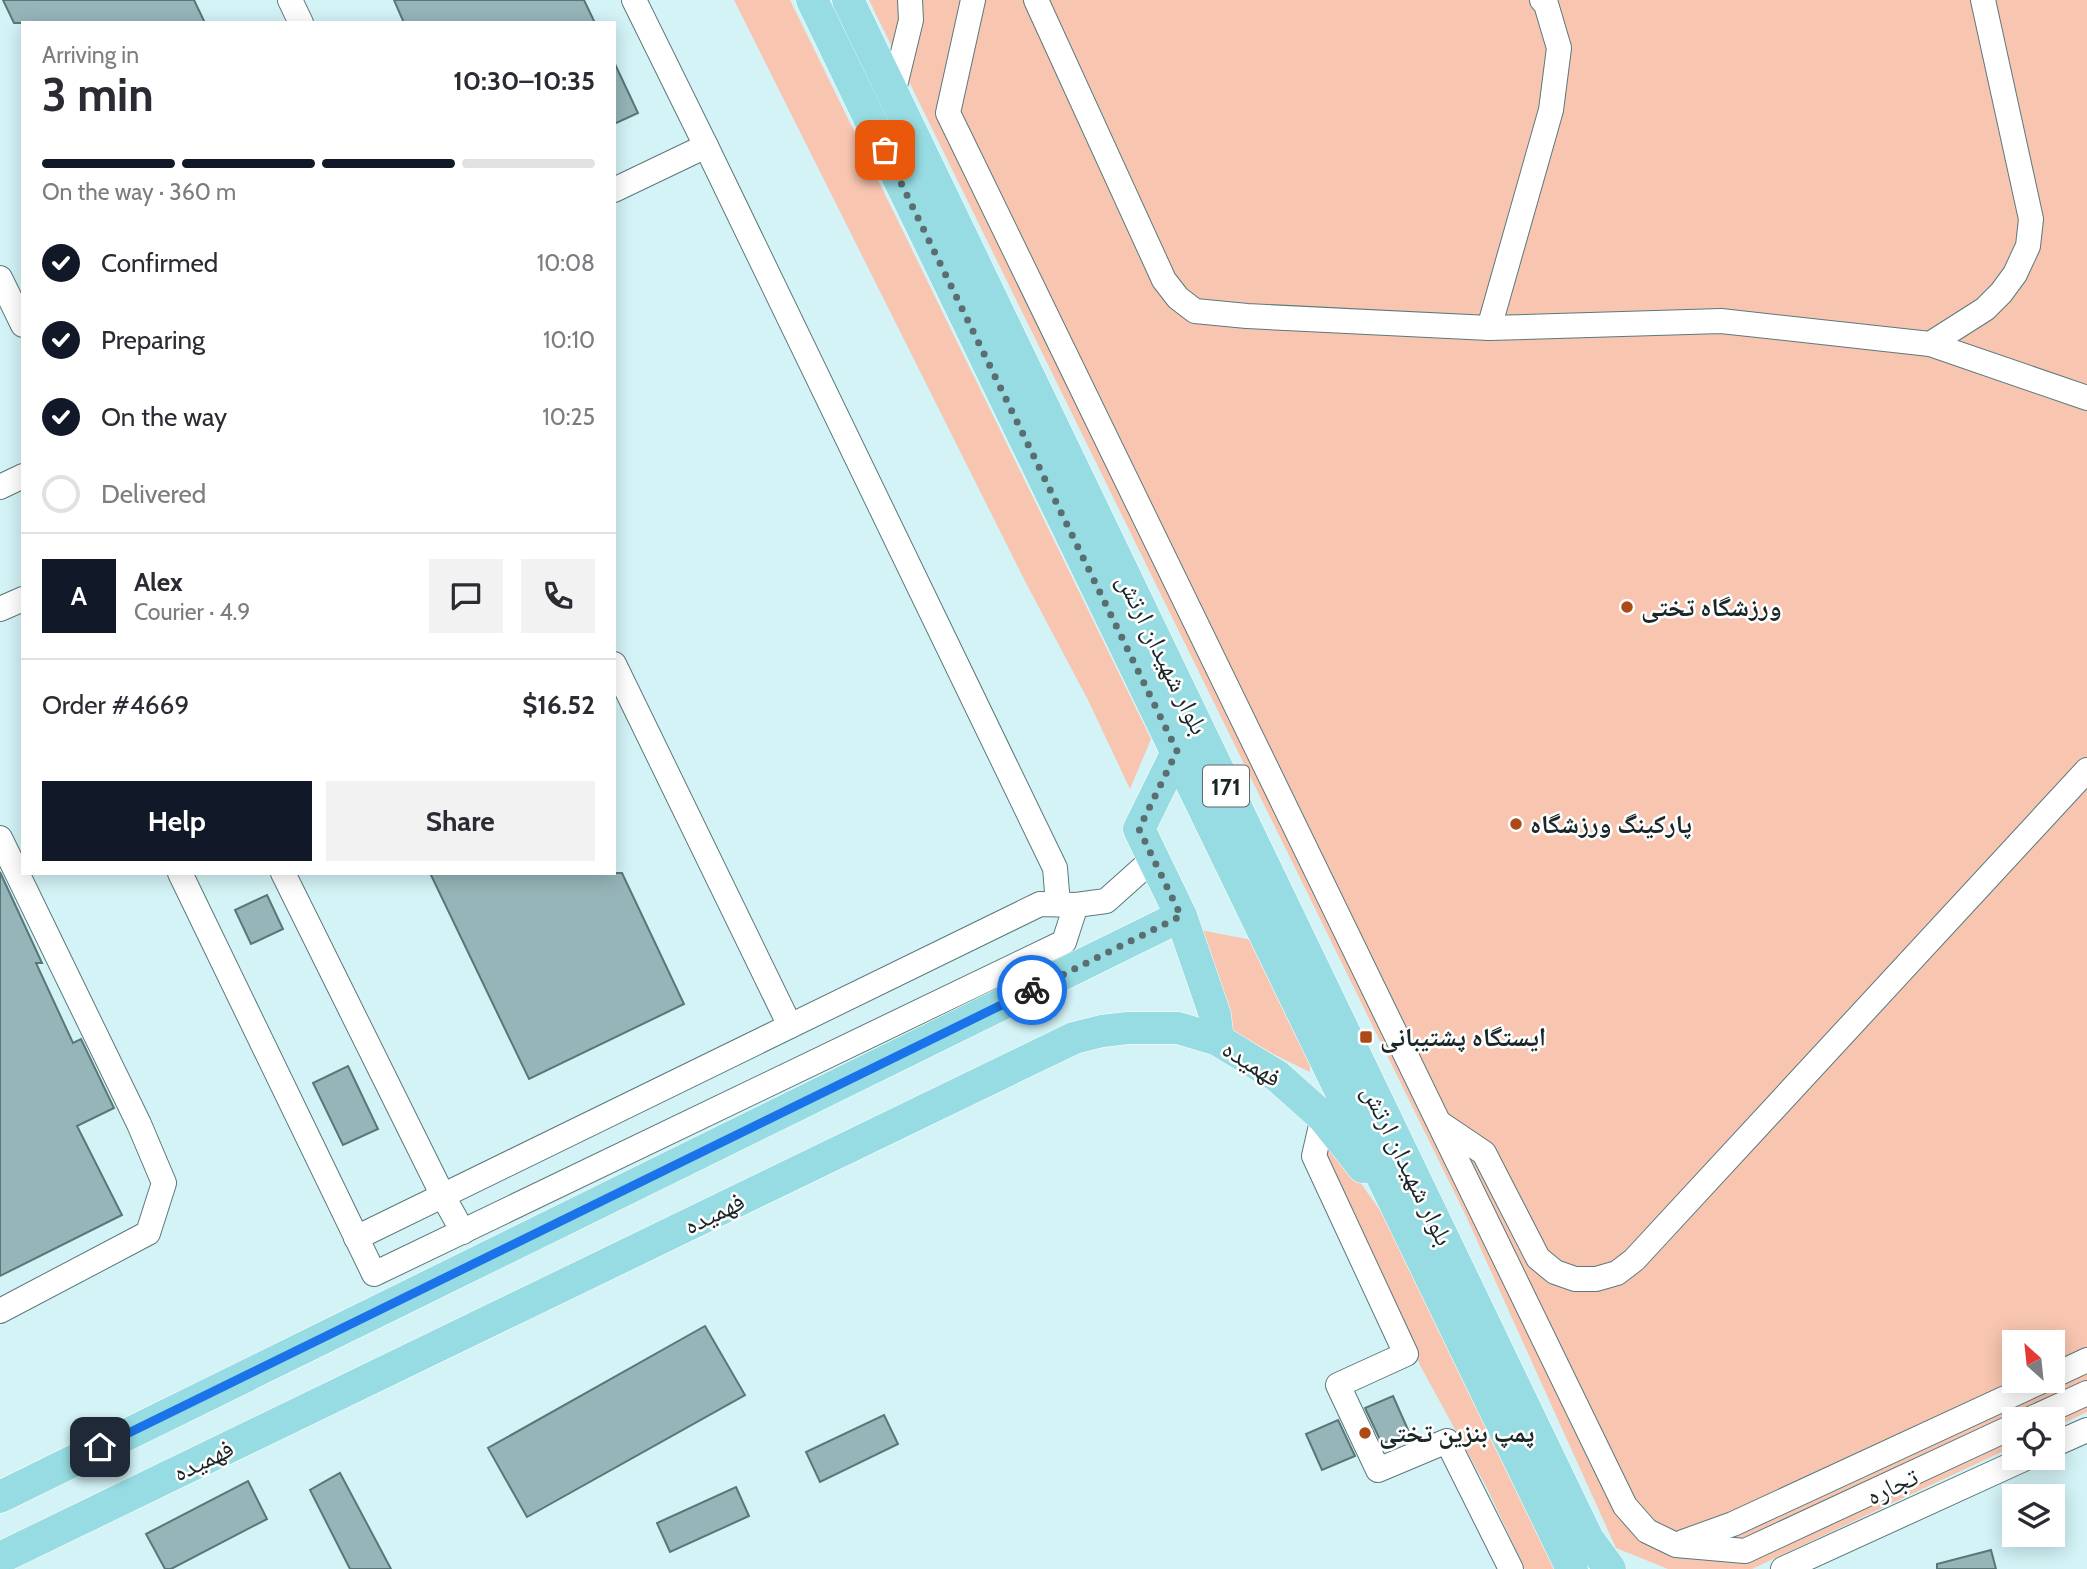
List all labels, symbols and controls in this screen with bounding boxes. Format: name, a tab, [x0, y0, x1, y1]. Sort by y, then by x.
text: Arriving in	[42, 41, 139, 69]
text: 10:30–10:35	[453, 65, 595, 97]
text: 3 min	[42, 67, 154, 123]
pin	[855, 120, 915, 180]
icon: bag	[866, 131, 904, 169]
text: On the way · 360 m	[42, 178, 236, 206]
icon: check	[42, 244, 80, 282]
text: Confirmed	[101, 247, 218, 279]
text: 10:08	[537, 249, 595, 277]
icon: check	[42, 321, 80, 359]
text: Preparing	[101, 324, 205, 356]
text: 10:10	[543, 326, 595, 354]
icon: check	[42, 398, 80, 436]
text: On the way	[101, 401, 227, 433]
text: 10:25	[542, 403, 595, 431]
text: Delivered	[101, 478, 206, 510]
button: chat	[429, 559, 503, 633]
button: phone	[521, 559, 595, 633]
text: Alex	[134, 566, 183, 598]
street label: بلوار شهیدان ارتش	[1110, 568, 1216, 740]
text: A	[71, 580, 87, 612]
place label: ورزشگاه تختی	[1641, 591, 1782, 623]
text: Courier · 4.9	[134, 598, 250, 626]
marker: ورزشگاه تختی	[1619, 599, 1635, 615]
text: Order #4669	[42, 689, 189, 721]
text: $16.52	[522, 689, 595, 721]
road number: 171	[1203, 766, 1249, 806]
button: Help	[42, 781, 312, 861]
button: Share	[326, 781, 595, 861]
place label: پارکینگ ورزشگاه	[1530, 808, 1692, 840]
marker: پارکینگ ورزشگاه	[1508, 816, 1524, 832]
courier	[997, 955, 1067, 1025]
icon: bike	[1013, 971, 1051, 1009]
place label: ایستگاه پشتیبانی	[1380, 1021, 1546, 1053]
marker: ایستگاه پشتیبانی	[1358, 1029, 1374, 1045]
street label: فهمیده	[1217, 1032, 1287, 1094]
street label: بلوار شهیدان ارتش	[1355, 1079, 1461, 1251]
street label: فهمیده	[678, 1185, 750, 1241]
north arrow	[2002, 1330, 2065, 1393]
map controls	[2002, 1330, 2065, 1547]
button: locate	[2002, 1407, 2065, 1470]
pin	[70, 1417, 130, 1477]
place label: پمپ بنزین تختی	[1379, 1417, 1534, 1449]
marker: پمپ بنزین تختی	[1357, 1425, 1373, 1441]
icon: home	[81, 1428, 119, 1466]
street label: فهمیده	[167, 1432, 239, 1488]
street label: تجاره	[1861, 1460, 1923, 1512]
button: layers	[2002, 1484, 2065, 1547]

